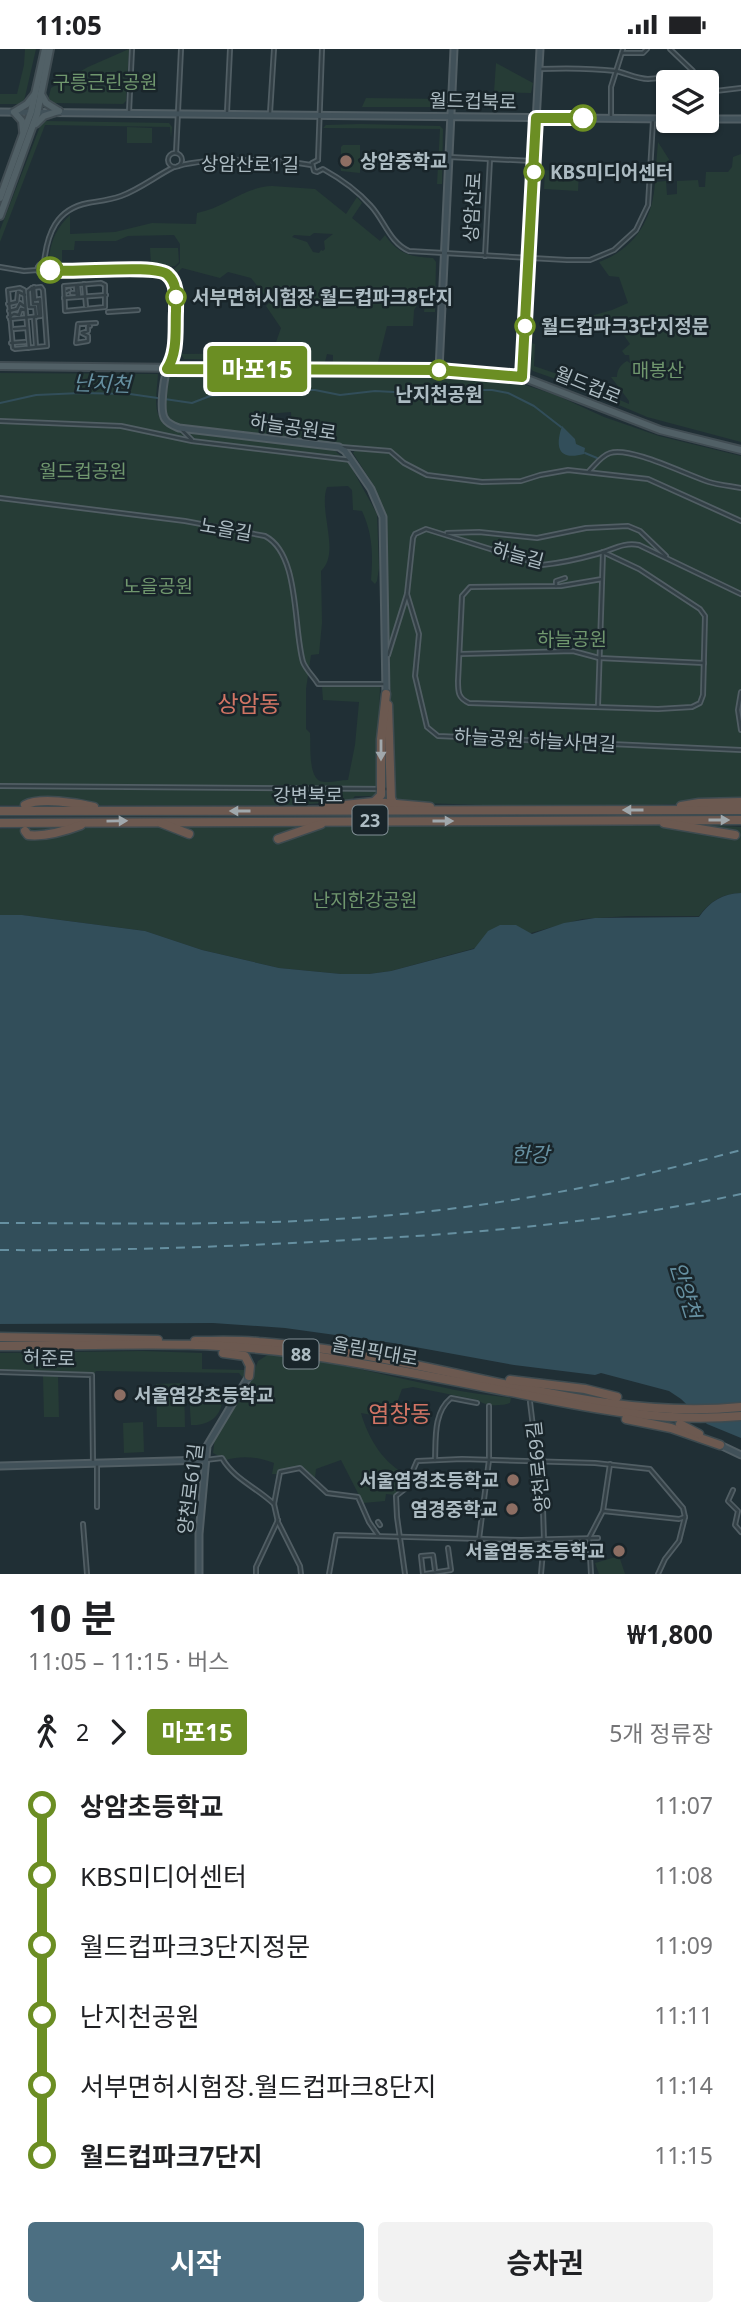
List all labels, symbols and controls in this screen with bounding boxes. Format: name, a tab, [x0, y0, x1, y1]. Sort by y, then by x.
text: 11:05	[35, 7, 102, 43]
park label: 구릉근린공원	[53, 69, 157, 95]
map controls	[656, 70, 719, 133]
button: layers	[656, 70, 719, 133]
street label: 월드컵북로	[429, 87, 517, 115]
unlabelled marker	[570, 105, 596, 131]
place label: 상암중학교	[360, 148, 447, 174]
street label: 상암산로1길	[201, 150, 299, 178]
marker: 상암중학교	[338, 153, 354, 169]
place label: KBS미디어센터	[550, 159, 673, 185]
marker: KBS미디어센터	[524, 162, 544, 182]
street label: 상암산로	[457, 171, 487, 243]
unlabelled marker	[37, 257, 63, 283]
place label: 서부면허시험장.월드컵파크8단지	[192, 284, 453, 310]
marker: 서부면허시험장.월드컵파크8단지	[166, 287, 186, 307]
place label: 월드컵파크3단지정문	[541, 313, 709, 339]
marker: 월드컵파크3단지정문	[515, 316, 535, 336]
line badge: 마포15	[208, 346, 306, 392]
text: 마포15	[221, 352, 293, 385]
park label: 매봉산	[632, 357, 684, 383]
marker: 난지천공원	[429, 360, 449, 380]
street label: 월드컵로	[551, 360, 625, 410]
water label: 난지천	[73, 368, 134, 398]
place label: 난지천공원	[395, 381, 483, 407]
street label: 하늘공원로	[248, 408, 338, 446]
park label: 월드컵공원	[39, 458, 127, 484]
street label: 노을길	[198, 512, 254, 546]
street label: 하늘길	[489, 536, 547, 574]
park label: 노을공원	[123, 573, 193, 599]
park label: 하늘공원	[537, 626, 607, 652]
district label: 상암동	[217, 687, 281, 719]
street label: 하늘공원 하늘사면길	[453, 723, 617, 757]
one-way arrow	[375, 739, 387, 761]
street label: 강변북로	[273, 782, 343, 808]
one-way arrow	[622, 804, 644, 816]
one-way arrow	[228, 805, 250, 817]
road number: 23	[352, 805, 388, 835]
one-way arrow	[708, 814, 730, 826]
one-way arrow	[432, 815, 454, 827]
one-way arrow	[106, 816, 128, 827]
park label: 난지한강공원	[313, 887, 417, 913]
water label: 한강	[511, 1140, 552, 1168]
water label: 안양천	[664, 1258, 709, 1324]
street label: 올림픽대로	[330, 1331, 420, 1371]
road number: 88	[284, 1339, 318, 1369]
street label: 허준로	[23, 1345, 75, 1371]
place label: 서울염강초등학교	[134, 1382, 274, 1408]
marker: 서울염강초등학교	[112, 1387, 128, 1403]
district label: 염창동	[368, 1397, 432, 1429]
street label: 양천로69길	[520, 1420, 556, 1514]
street label: 양천로61길	[172, 1442, 208, 1536]
place label: 서울염경초등학교	[359, 1467, 499, 1493]
marker: 서울염경초등학교	[505, 1472, 521, 1488]
place label: 염경중학교	[411, 1496, 498, 1522]
marker: 염경중학교	[504, 1501, 520, 1517]
place label: 서울염동초등학교	[465, 1538, 605, 1564]
marker: 서울염동초등학교	[611, 1543, 627, 1559]
text: 10 분	[28, 1591, 116, 1643]
text: ₩1,800	[627, 1616, 713, 1652]
text: 11:05 – 11:15 · 버스	[28, 1645, 229, 1677]
icon: walk	[28, 1713, 66, 1751]
icon: forward	[99, 1713, 137, 1751]
text: 마포15	[161, 1715, 233, 1748]
text: 2	[76, 1716, 89, 1748]
text: 5개 정류장	[609, 1717, 713, 1749]
text: 상암초등학교	[80, 1788, 224, 1824]
text: 11:07	[654, 1789, 713, 1821]
text: KBS미디어센터	[80, 1858, 247, 1894]
text: 11:08	[654, 1859, 713, 1891]
text: 월드컵파크3단지정문	[80, 1928, 310, 1964]
text: 11:09	[654, 1929, 713, 1961]
text: 난지천공원	[80, 1998, 200, 2034]
text: 11:11	[654, 1999, 713, 2031]
text: 서부면허시험장.월드컵파크8단지	[80, 2068, 437, 2104]
text: 11:14	[654, 2069, 713, 2101]
text: 월드컵파크7단지	[80, 2138, 262, 2174]
text: 11:15	[654, 2139, 713, 2171]
button: 시작	[28, 2222, 364, 2302]
button: 승차권	[378, 2222, 713, 2302]

